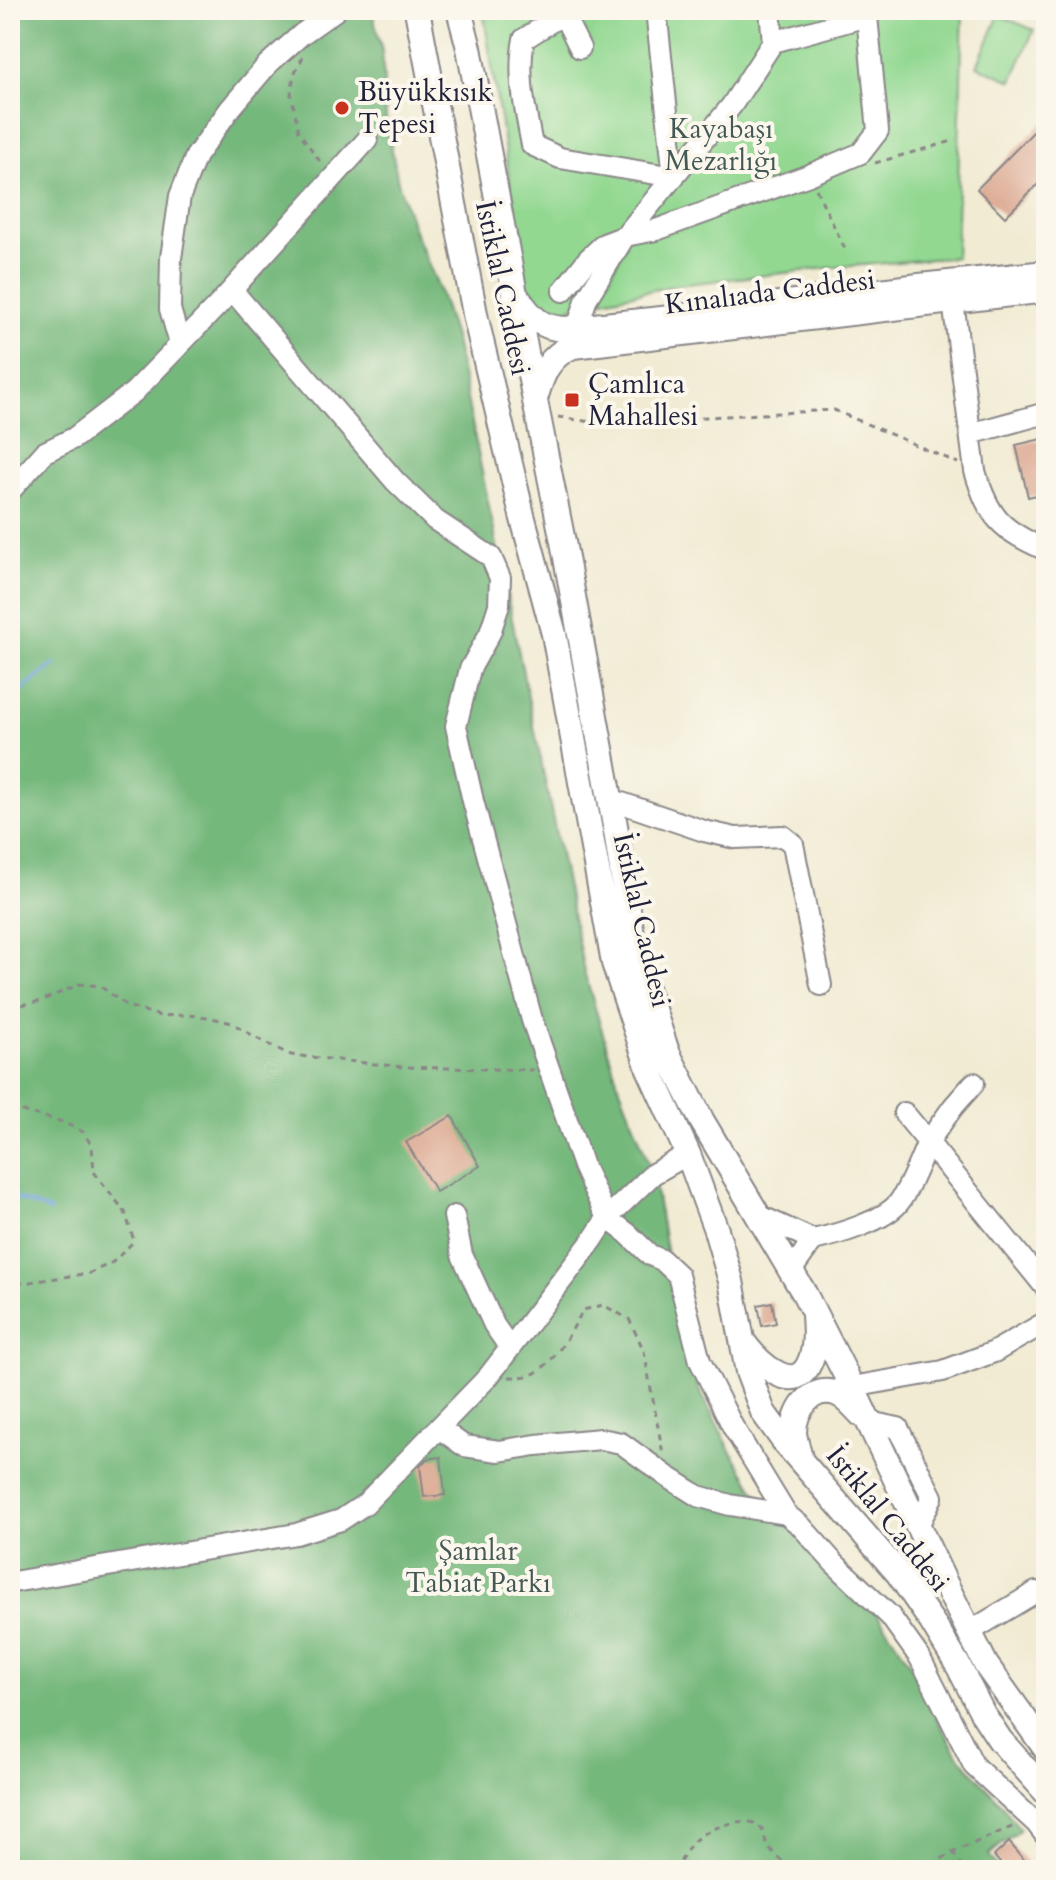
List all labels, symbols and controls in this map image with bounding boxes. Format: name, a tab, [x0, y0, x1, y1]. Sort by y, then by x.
place label: Büyükkısık Tepesi	[358, 73, 493, 143]
marker: Büyükkısık Tepesi	[333, 99, 351, 117]
park label: Kayabaşı Mezarlığı	[665, 110, 777, 180]
street label: İstiklal Caddesi	[466, 197, 540, 379]
street label: Kınalıada Caddesi	[663, 260, 877, 324]
place label: Çamlıca Mahallesi	[588, 365, 698, 435]
marker: Çamlıca Mahallesi	[563, 391, 581, 409]
street label: İstiklal Caddesi	[603, 829, 681, 1011]
street label: İstiklal Caddesi	[817, 1438, 959, 1600]
park label: Şamlar Tabiat Parkı	[405, 1532, 551, 1602]

